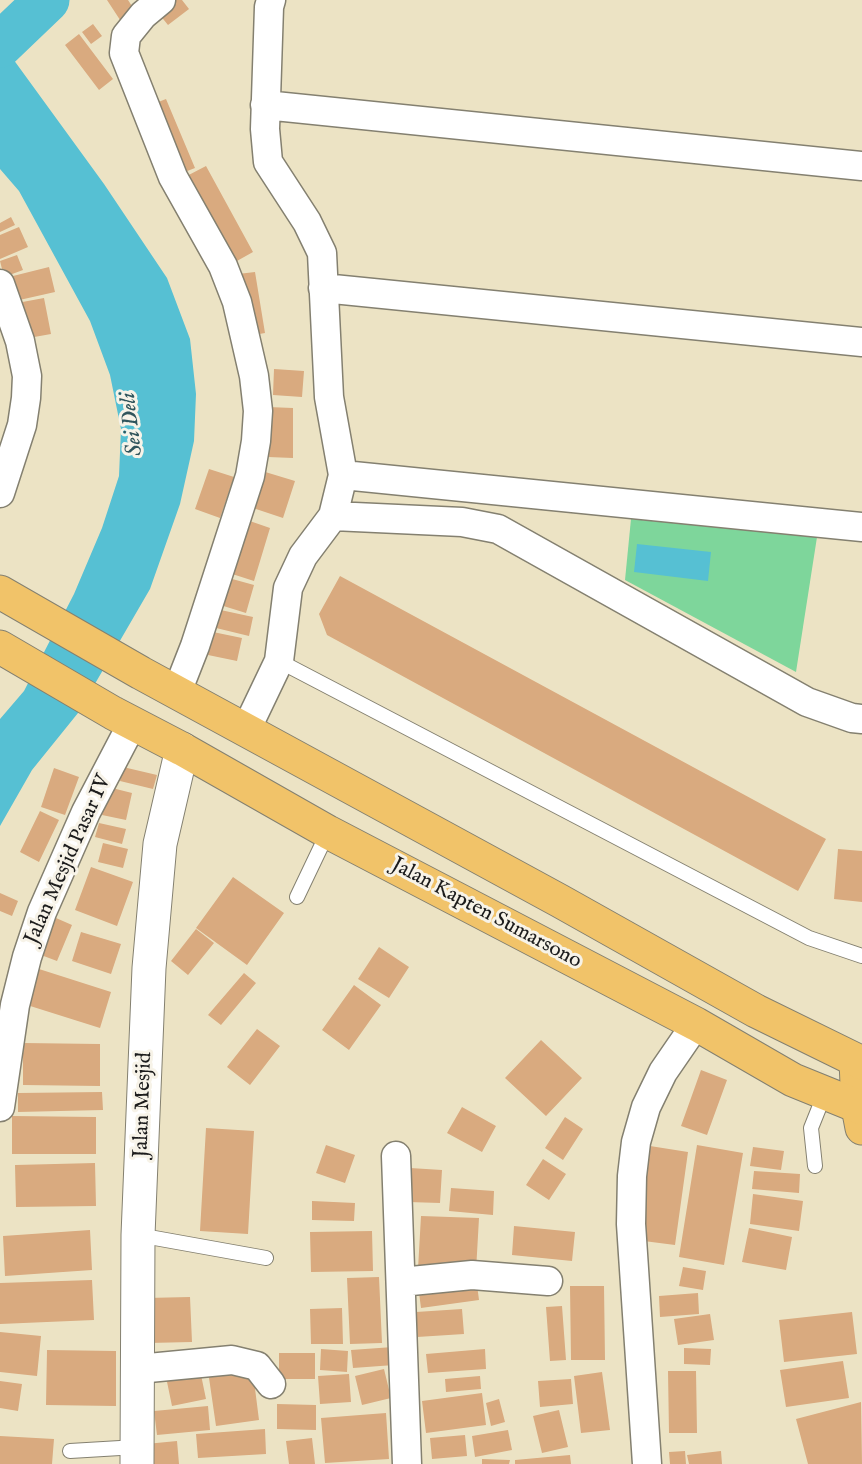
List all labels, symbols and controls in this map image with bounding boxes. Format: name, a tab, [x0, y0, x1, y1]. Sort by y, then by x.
water label: Sei Deli	[116, 391, 150, 457]
street label: Jalan Mesjid Pasar IV	[20, 771, 118, 949]
street label: Jalan Kapten Sumarsono	[387, 853, 585, 975]
street label: Jalan Mesjid	[130, 1052, 158, 1158]

